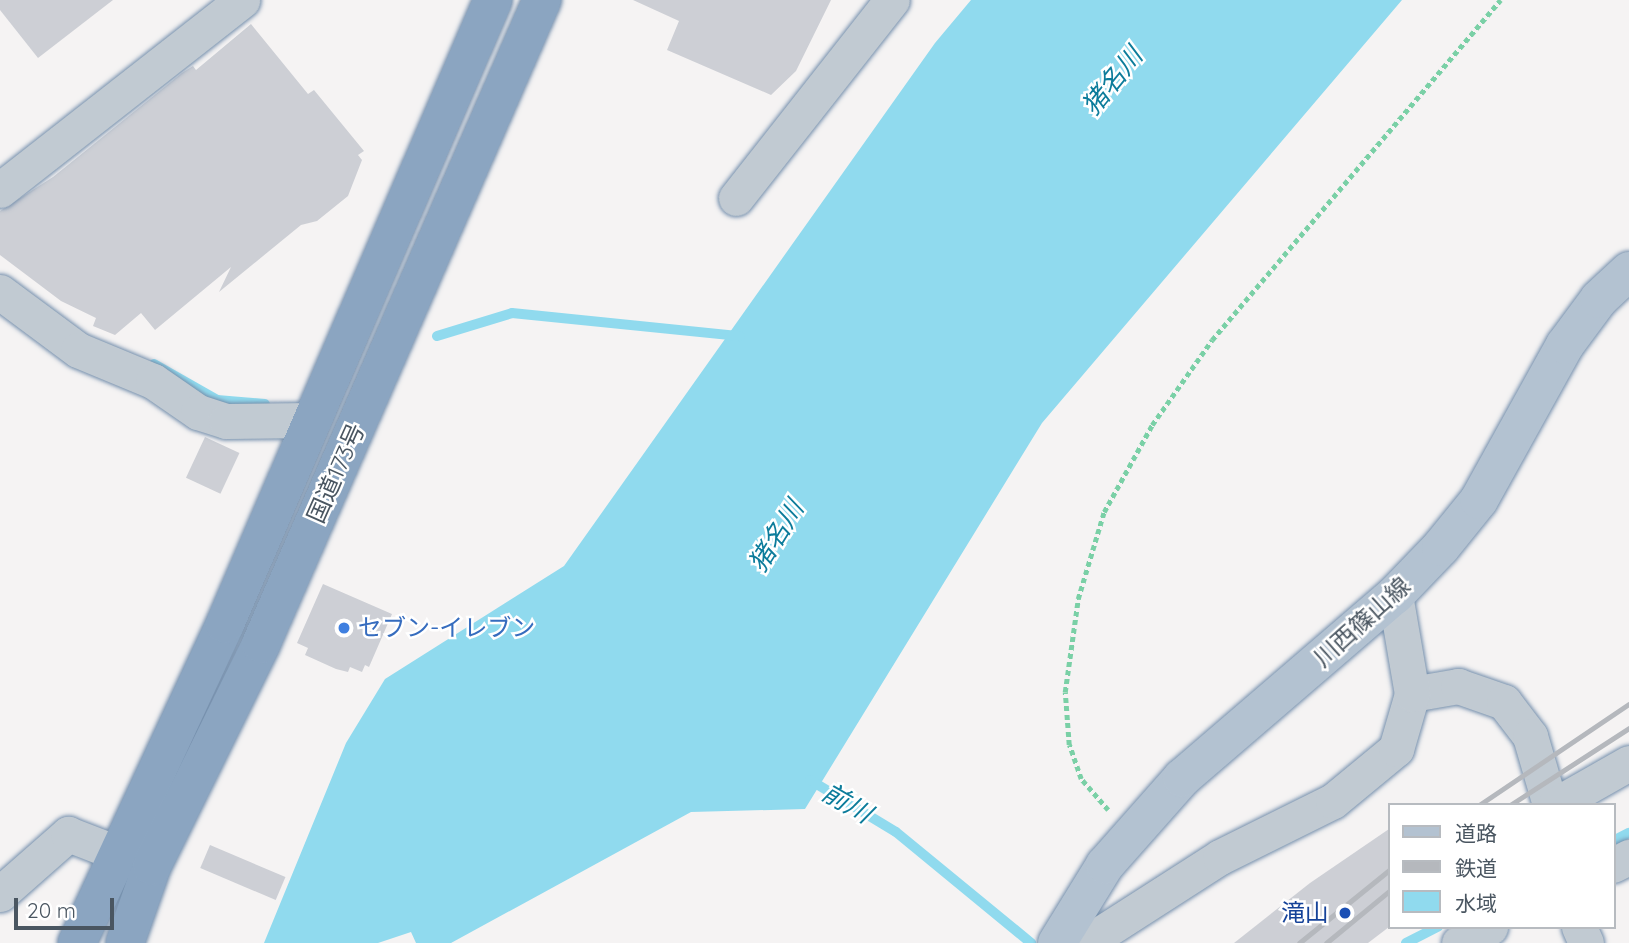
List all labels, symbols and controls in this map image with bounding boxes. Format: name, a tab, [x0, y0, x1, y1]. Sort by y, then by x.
water label: 猪名川	[1075, 41, 1149, 121]
street label: 国道173号	[301, 419, 371, 527]
water label: 猪名川	[742, 495, 810, 577]
street label: 川西篠山線	[1308, 571, 1416, 673]
place label: セブン-イレブン	[358, 614, 535, 642]
marker: セブン-イレブン	[336, 620, 352, 636]
water label: 前川	[817, 776, 877, 830]
legend	[1388, 803, 1615, 929]
text: 道路	[1455, 820, 1497, 846]
text: 鉄道	[1455, 855, 1497, 881]
scale bar	[18, 884, 117, 928]
text: 水域	[1455, 890, 1497, 916]
text: 20 m	[27, 897, 76, 923]
place label: 滝山	[1281, 899, 1329, 927]
marker: 滝山	[1335, 903, 1355, 923]

